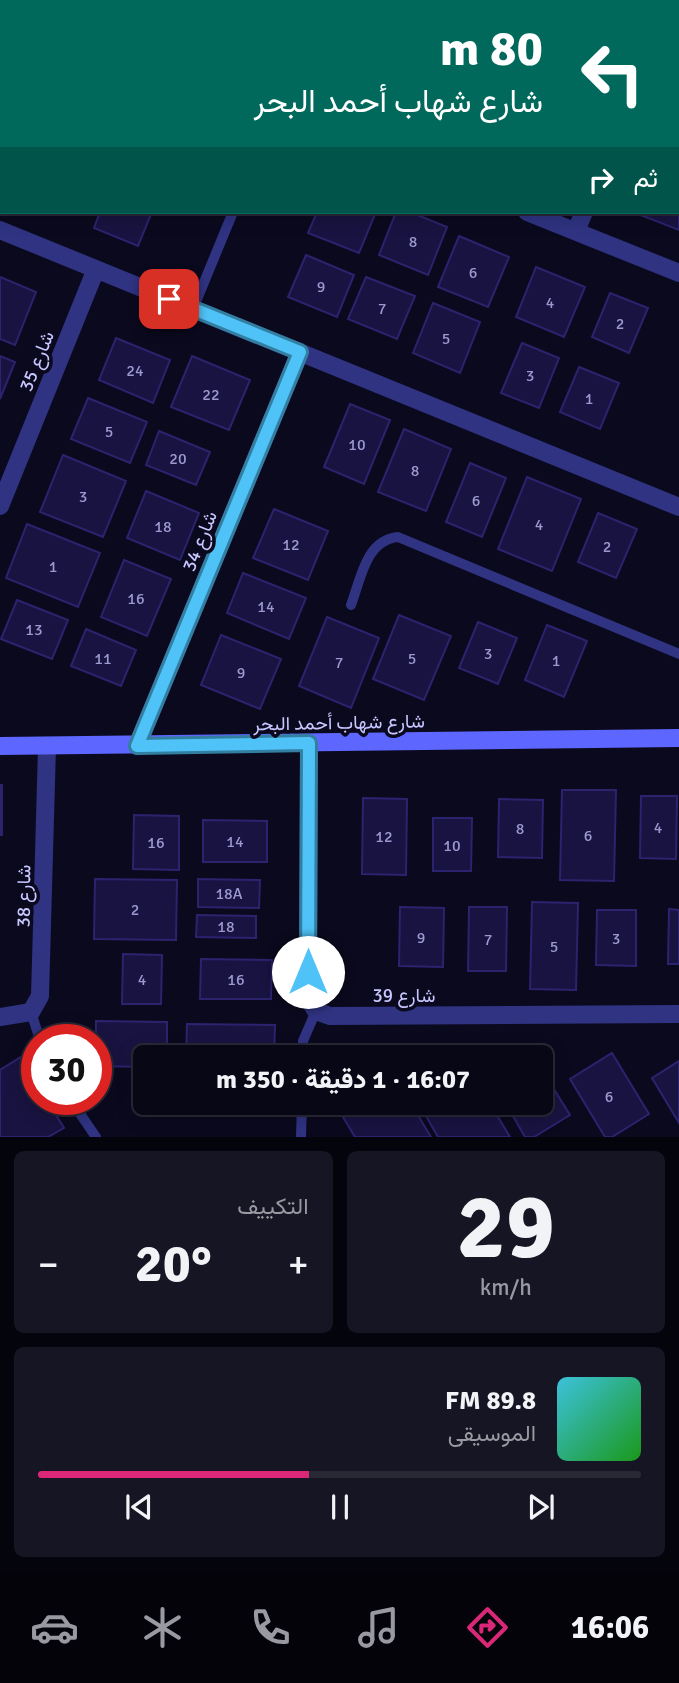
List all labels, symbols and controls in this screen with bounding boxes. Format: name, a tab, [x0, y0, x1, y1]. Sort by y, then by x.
text: 80 m	[440, 19, 543, 79]
icon: left	[567, 28, 658, 119]
text: شارع شهاب أحمد البحر	[254, 82, 543, 121]
icon: right	[582, 161, 620, 199]
text: ثم	[634, 163, 658, 195]
house number: 8	[409, 232, 417, 252]
house number: 6	[469, 263, 477, 283]
pin	[139, 269, 199, 329]
house number: 9	[317, 277, 325, 297]
icon: arrive	[150, 280, 188, 318]
house number: 4	[546, 293, 555, 313]
house number: 7	[378, 299, 386, 319]
house number: 2	[616, 314, 624, 334]
street label: شارع 35	[14, 328, 60, 395]
house number: 5	[442, 329, 450, 349]
house number: 24	[126, 361, 144, 381]
house number: 3	[526, 366, 534, 386]
house number: 22	[202, 385, 220, 405]
house number: 1	[585, 389, 593, 409]
house number: 5	[105, 422, 113, 442]
house number: 10	[348, 435, 366, 455]
house number: 20	[169, 449, 187, 469]
house number: 8	[411, 461, 419, 481]
house number: 3	[79, 487, 87, 507]
house number: 6	[472, 491, 480, 511]
street label: شارع 34	[177, 508, 223, 575]
house number: 4	[535, 515, 544, 535]
house number: 18	[154, 517, 172, 537]
house number: 12	[282, 535, 300, 555]
house number: 2	[603, 537, 611, 557]
house number: 1	[49, 557, 57, 577]
house number: 16	[127, 589, 145, 609]
house number: 14	[257, 597, 275, 617]
house number: 13	[25, 620, 43, 640]
house number: 3	[484, 644, 492, 664]
house number: 11	[94, 649, 112, 669]
house number: 5	[408, 649, 416, 669]
house number: 1	[552, 651, 560, 671]
house number: 7	[335, 653, 343, 673]
house number: 9	[237, 663, 245, 683]
street label: شارع شهاب أحمد البحر	[252, 710, 425, 737]
house number: 4	[654, 818, 663, 838]
house number: 8	[516, 819, 524, 839]
house number: 6	[584, 826, 592, 846]
house number: 12	[375, 827, 393, 847]
house number: 14	[226, 832, 244, 852]
house number: 16	[147, 833, 165, 853]
house number: 10	[443, 836, 461, 856]
street label: شارع 38	[11, 864, 37, 928]
house number: 18A	[215, 884, 243, 904]
house number: 2	[131, 900, 139, 920]
house number: 18	[217, 917, 235, 937]
house number: 9	[417, 928, 425, 948]
house number: 3	[612, 929, 620, 949]
house number: 7	[484, 930, 492, 950]
position arrow	[271, 935, 345, 1009]
house number: 5	[550, 937, 558, 957]
house number: 4	[138, 970, 147, 990]
house number: 16	[227, 970, 245, 990]
street label: شارع 39	[373, 984, 435, 1008]
speed limit sign: 30	[21, 1024, 112, 1115]
text: 16:07 · 1 دقيقة · 350 m	[216, 1064, 470, 1096]
house number: 6	[605, 1087, 613, 1107]
text: 29	[457, 1171, 555, 1284]
text: التكييف	[237, 1192, 309, 1221]
text: 20°	[135, 1232, 212, 1296]
text: −	[38, 1241, 59, 1288]
text: +	[288, 1241, 309, 1288]
text: km/h	[480, 1273, 532, 1302]
text: 89.8 FM	[445, 1385, 536, 1417]
text: الموسيقى	[448, 1419, 536, 1448]
icon: previous	[120, 1488, 158, 1526]
icon: pause	[321, 1488, 359, 1526]
icon: next	[522, 1488, 560, 1526]
icon: car	[30, 1603, 79, 1652]
icon: climate	[138, 1603, 187, 1652]
icon: phone	[246, 1603, 295, 1652]
icon: music	[354, 1603, 403, 1652]
icon: directions	[463, 1603, 512, 1652]
text: 16:06	[571, 1608, 649, 1647]

